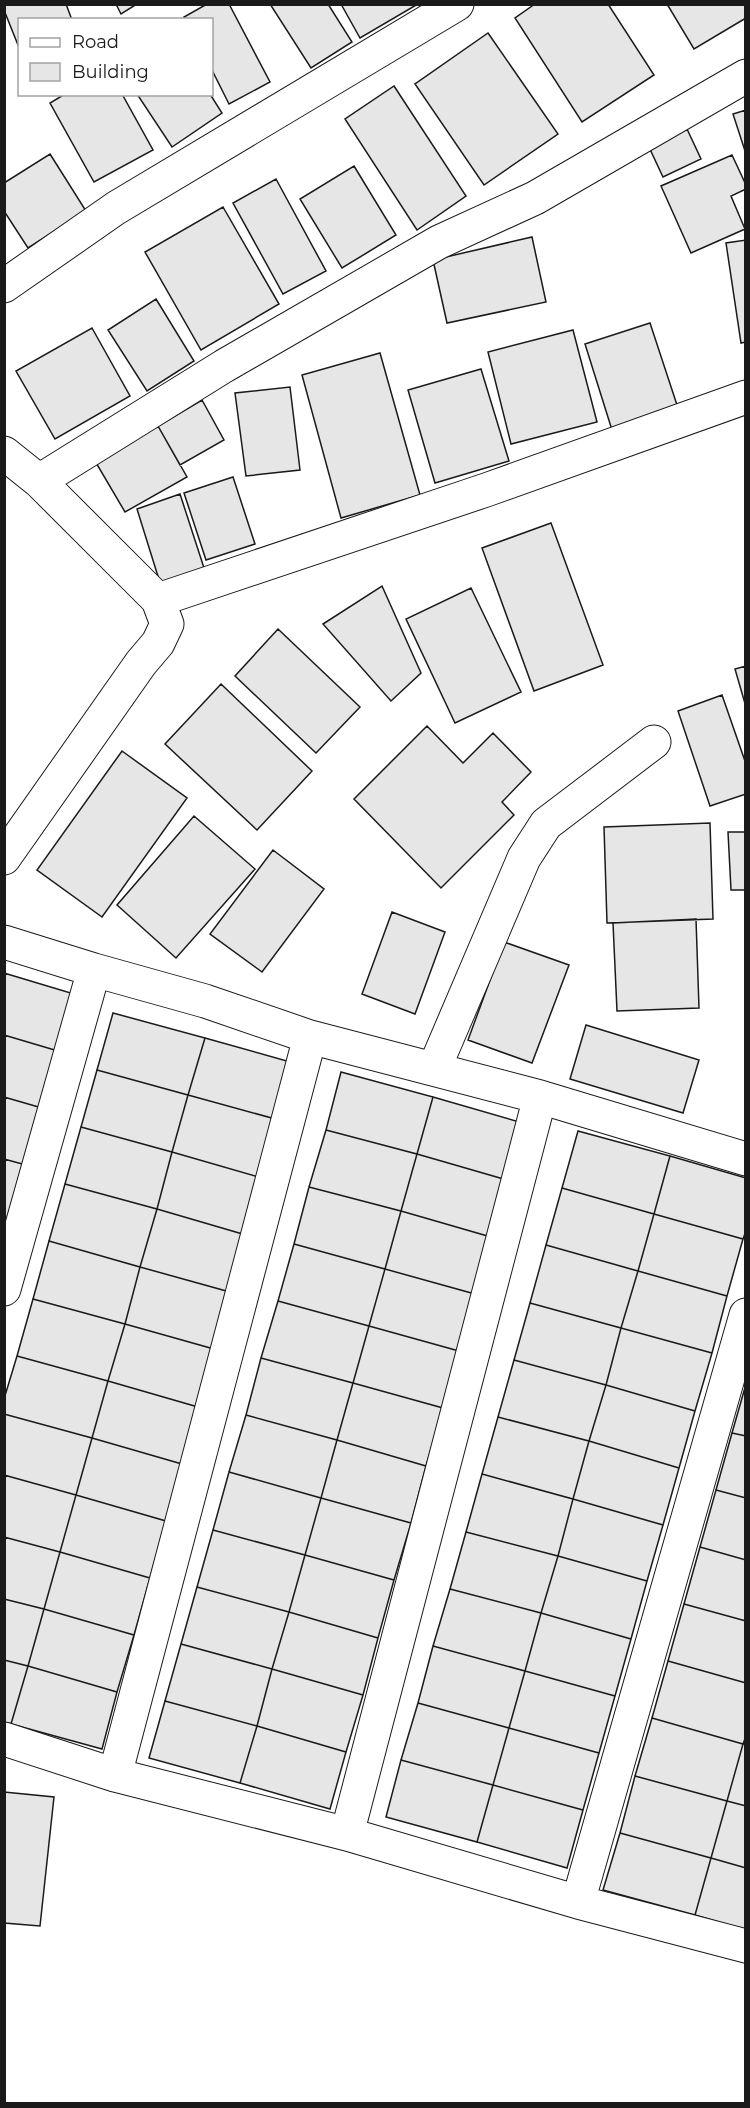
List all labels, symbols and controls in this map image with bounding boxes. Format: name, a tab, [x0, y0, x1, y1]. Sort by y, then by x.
legend	[18, 18, 213, 96]
text: Road	[72, 31, 119, 53]
text: Building	[72, 61, 149, 83]

